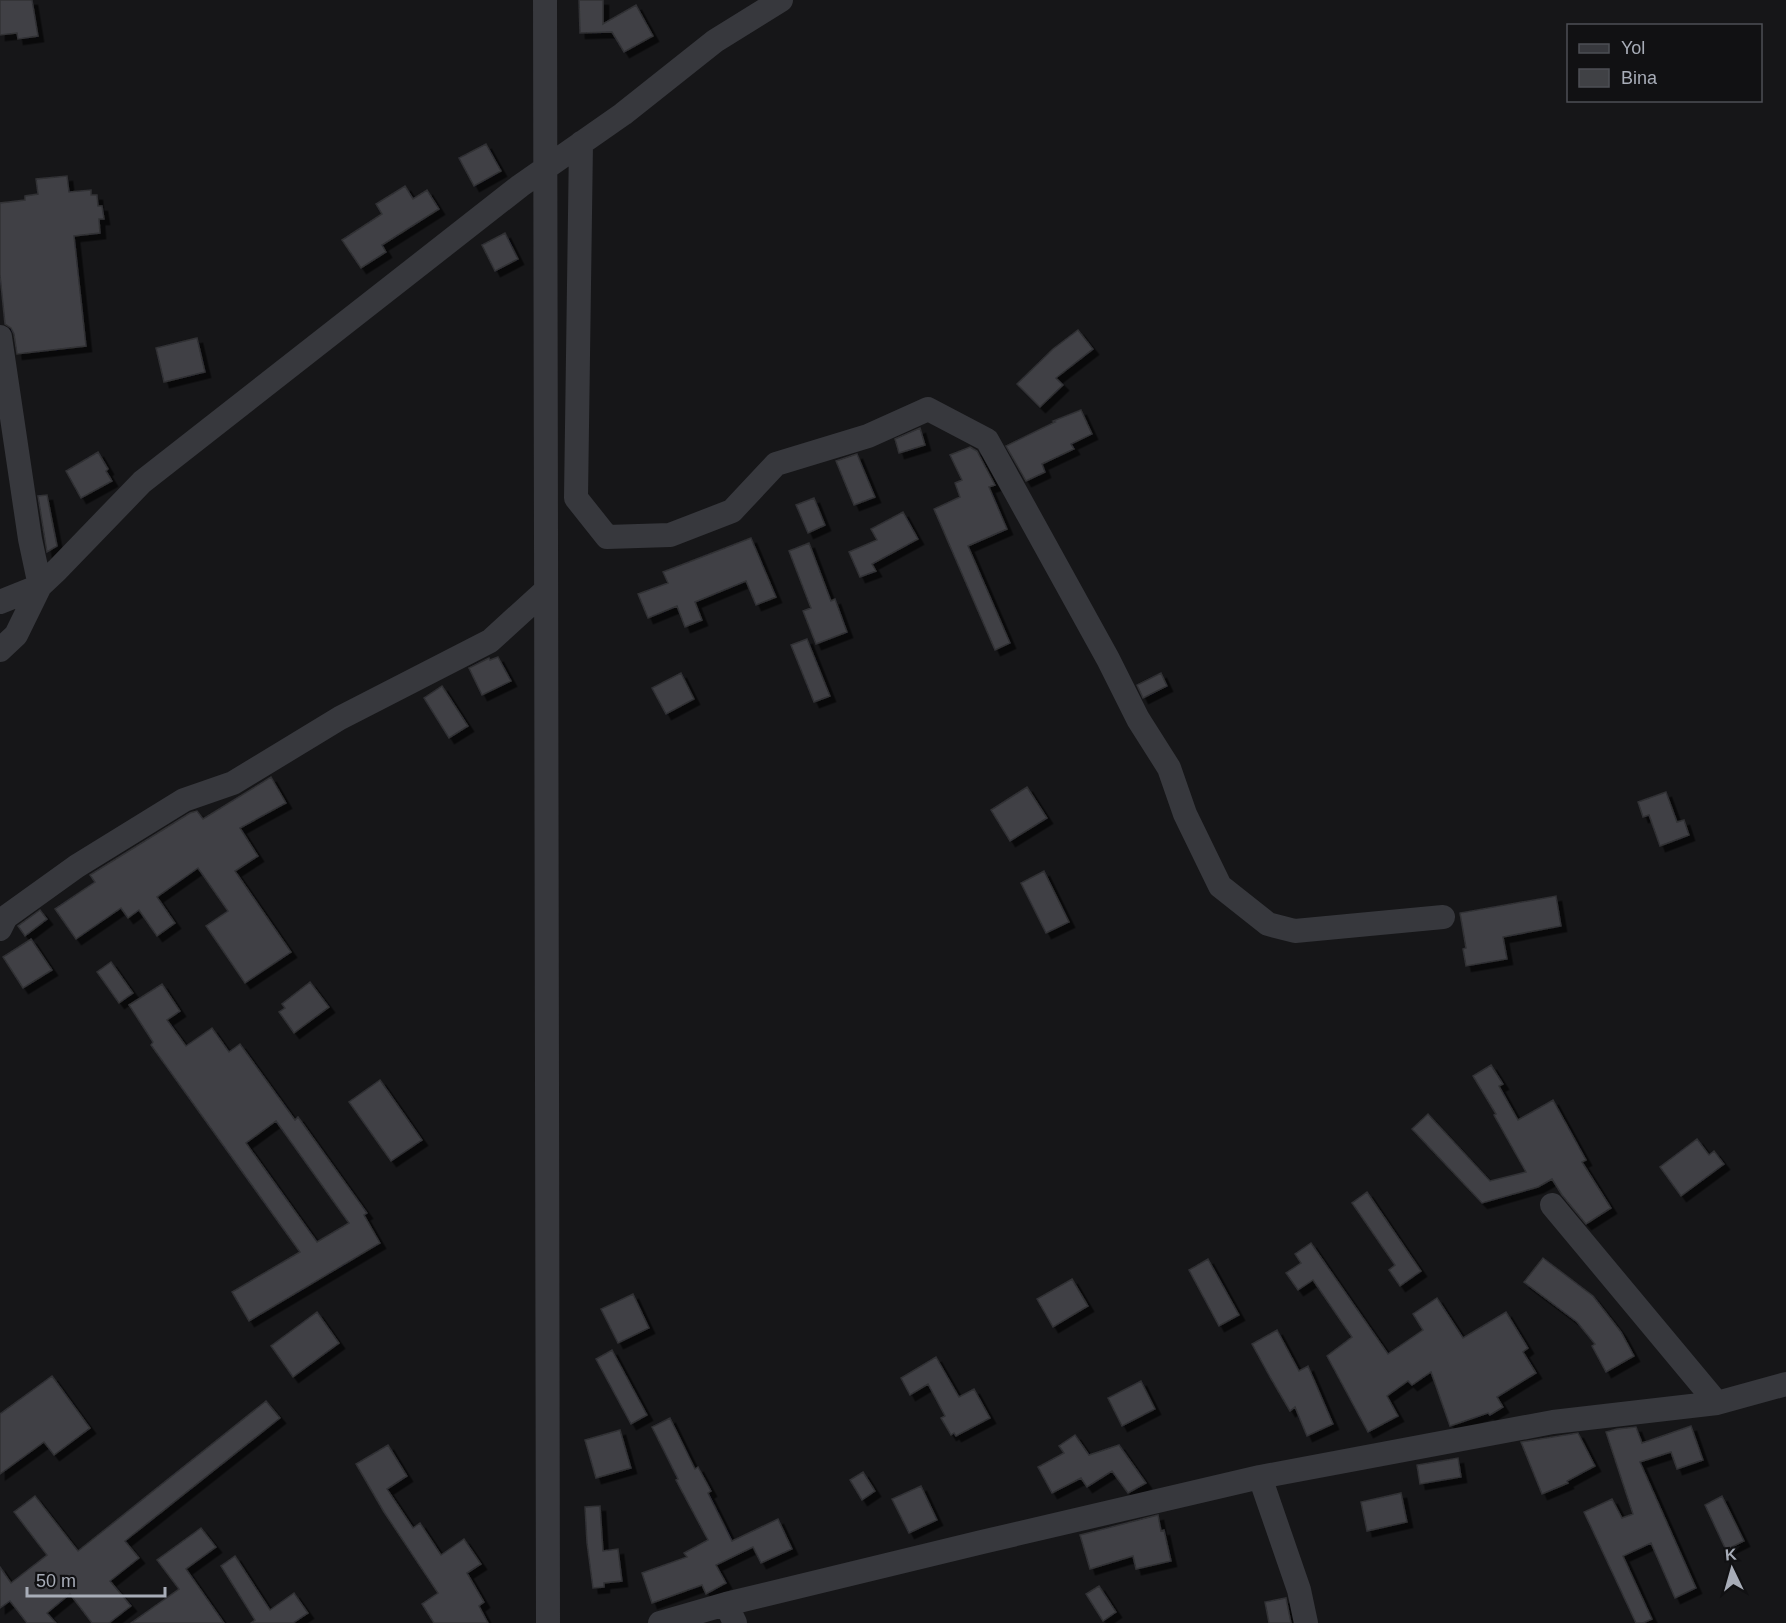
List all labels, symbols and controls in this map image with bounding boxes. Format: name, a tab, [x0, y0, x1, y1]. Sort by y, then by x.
legend	[1567, 24, 1762, 102]
text: Yol	[1621, 38, 1645, 58]
text: Bina	[1621, 68, 1658, 88]
north arrow	[1702, 1539, 1762, 1599]
text: K	[1724, 1546, 1738, 1564]
scale bar	[27, 1560, 165, 1598]
text: 50 m	[36, 1571, 76, 1591]

